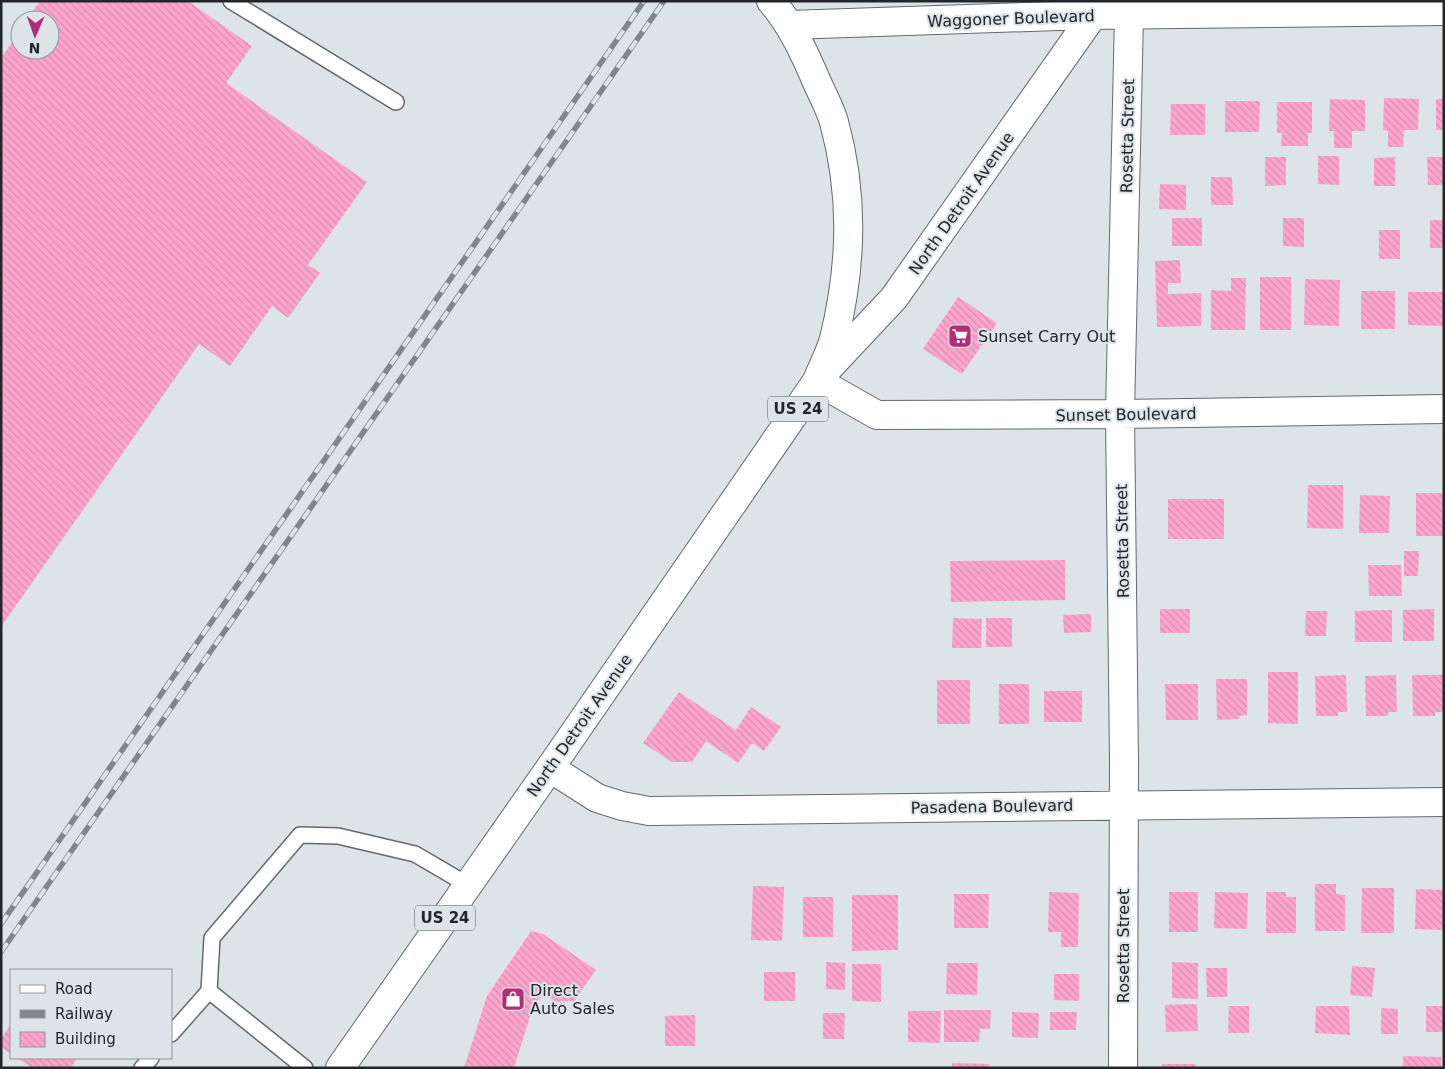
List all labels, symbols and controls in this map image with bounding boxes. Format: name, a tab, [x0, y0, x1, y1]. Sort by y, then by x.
street label: Waggoner Boulevard	[927, 6, 1095, 31]
north arrow	[10, 10, 60, 60]
text: N	[28, 40, 41, 56]
street label: Rosetta Street	[1117, 79, 1138, 193]
street label: North Detroit Avenue	[905, 128, 1018, 278]
supermarket icon: Sunset Carry Out	[947, 323, 973, 349]
place label: Sunset Carry Out	[978, 327, 1115, 346]
road number: US 24	[768, 396, 828, 422]
street label: Sunset Boulevard	[1055, 404, 1197, 425]
street label: Rosetta Street	[1112, 484, 1133, 598]
street label: North Detroit Avenue	[523, 650, 636, 800]
street label: Pasadena Boulevard	[910, 796, 1074, 817]
street label: Rosetta Street	[1114, 889, 1133, 1003]
road number: US 24	[415, 906, 475, 930]
legend	[10, 969, 172, 1059]
text: Road	[55, 980, 93, 998]
place label: Direct Auto Sales	[530, 981, 615, 1018]
shop icon: Direct Auto Sales	[500, 986, 526, 1012]
text: Railway	[55, 1005, 113, 1023]
text: Building	[55, 1030, 116, 1048]

